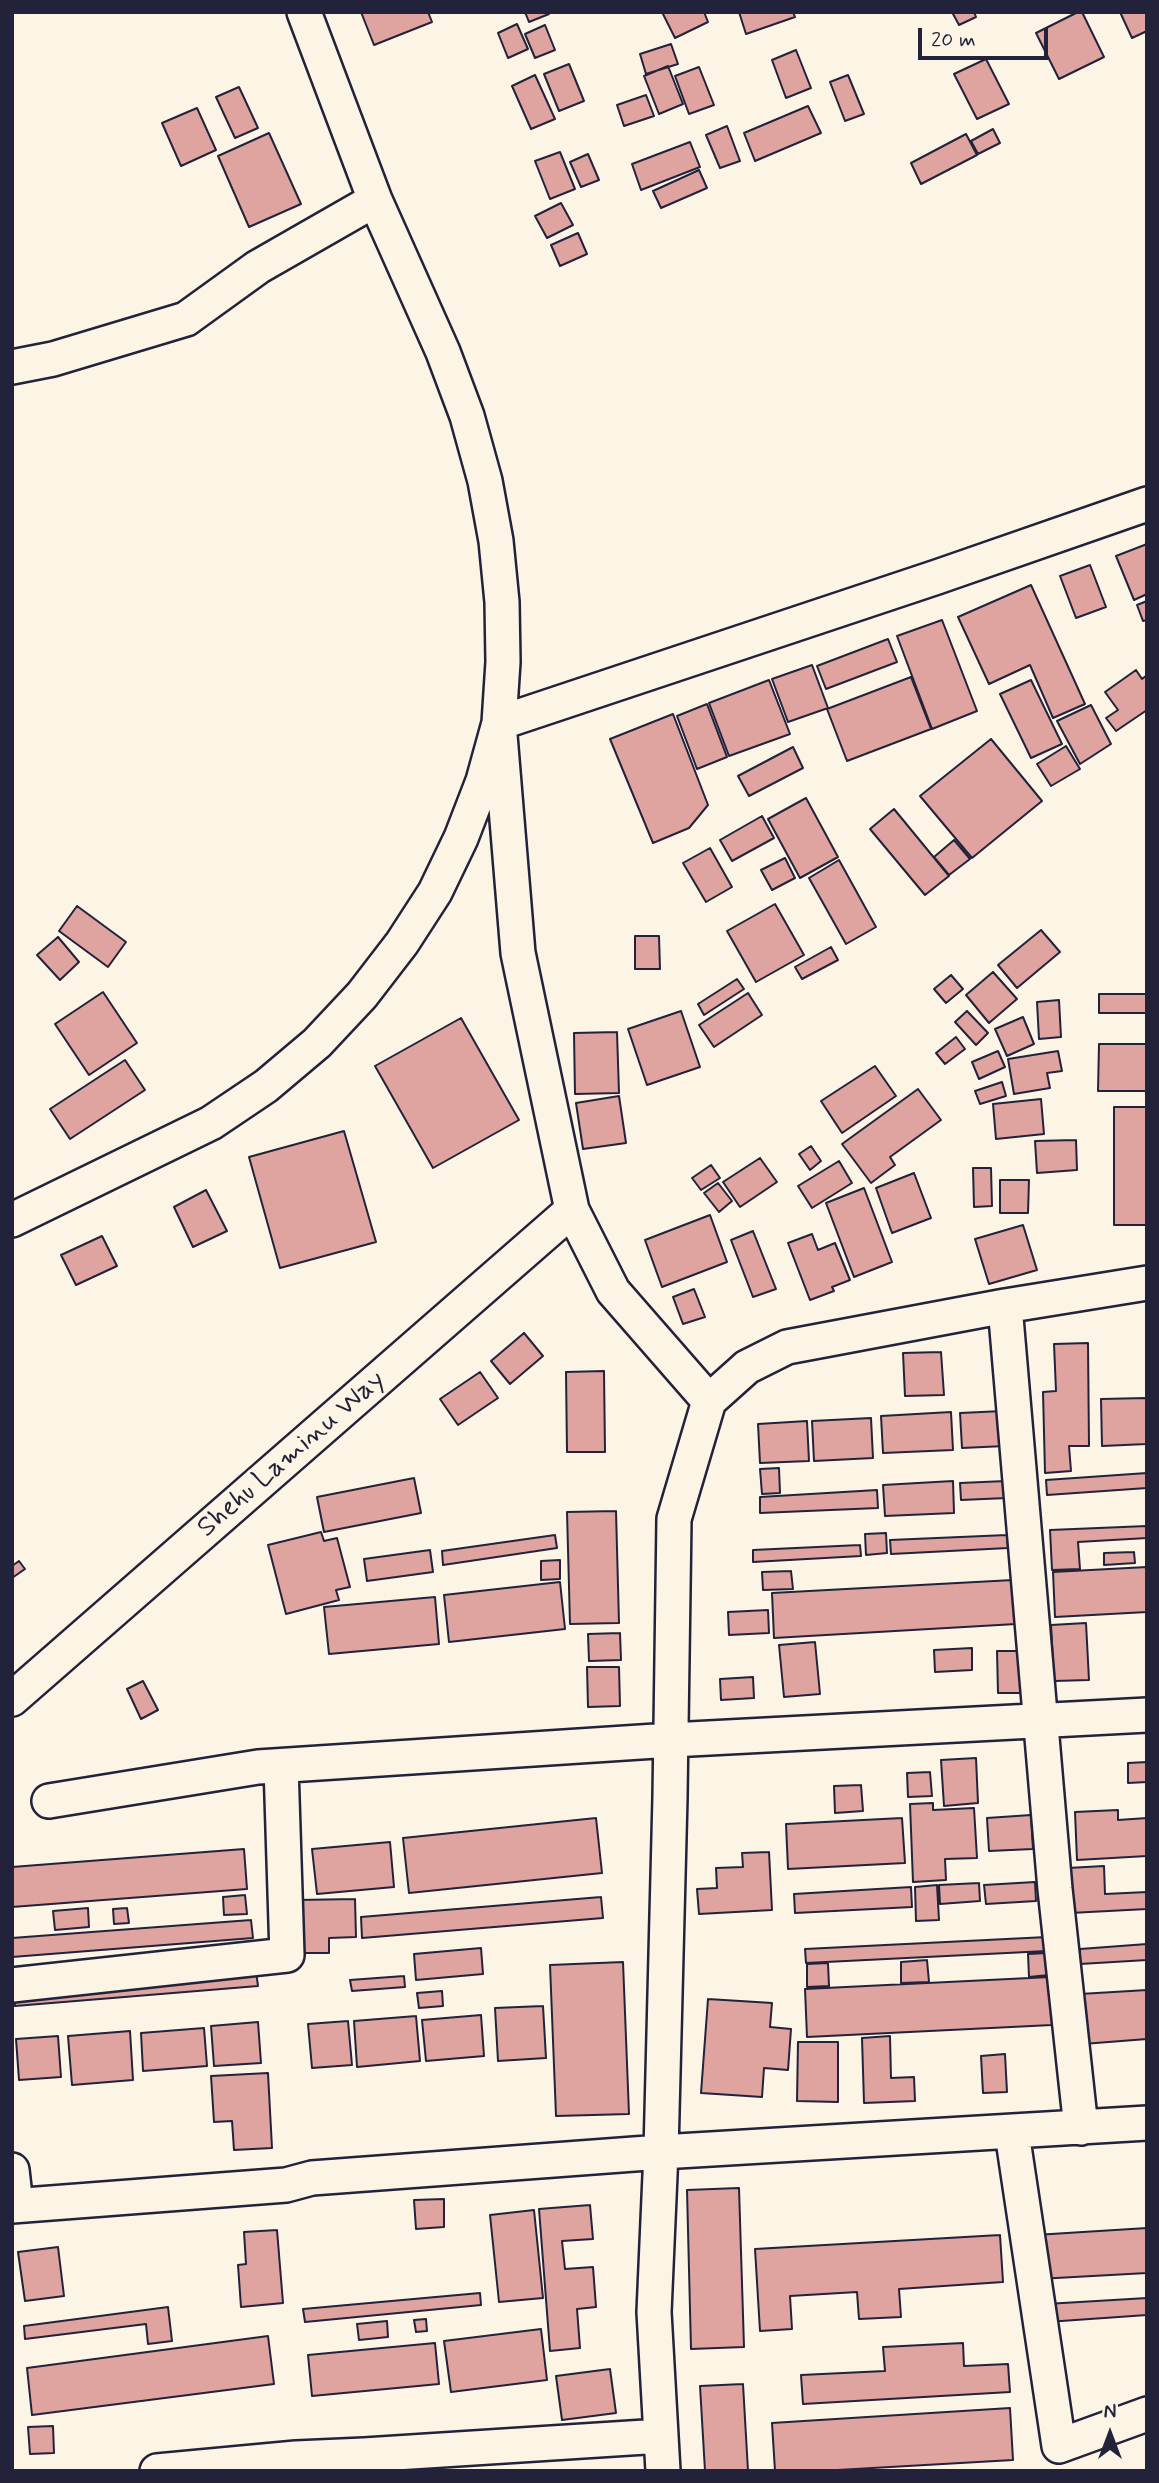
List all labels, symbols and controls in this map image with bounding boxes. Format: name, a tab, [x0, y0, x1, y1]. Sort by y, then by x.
scale bar	[921, 14, 1050, 58]
text: 20 m	[931, 26, 976, 54]
street label: Shehu Laminu Way	[191, 1364, 393, 1546]
north arrow	[1075, 2399, 1145, 2469]
text: N	[1104, 2400, 1116, 2425]

